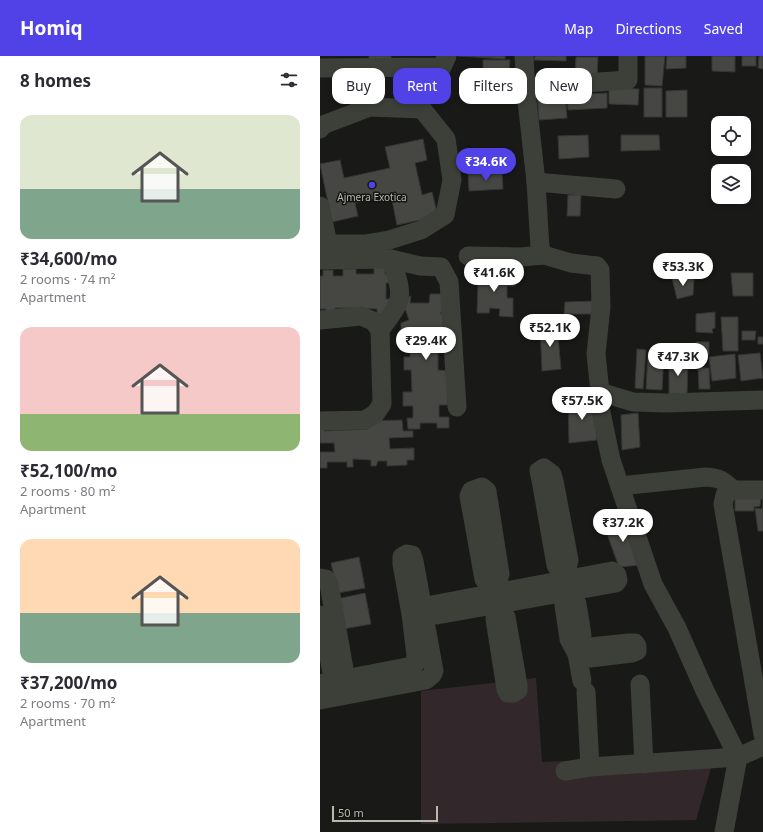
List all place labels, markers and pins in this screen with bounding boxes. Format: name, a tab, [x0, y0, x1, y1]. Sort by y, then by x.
pin: ₹34.6K	[453, 148, 519, 182]
marker: Ajmera Exotica	[367, 180, 377, 190]
place label: Ajmera Exotica	[337, 190, 407, 204]
pin: ₹53.3K	[650, 253, 716, 287]
pin: ₹41.6K	[461, 259, 527, 293]
pin: ₹52.1K	[517, 314, 583, 348]
pin: ₹29.4K	[393, 327, 459, 361]
pin: ₹47.3K	[645, 343, 711, 377]
pin: ₹57.5K	[549, 387, 615, 421]
pin: ₹37.2K	[590, 509, 656, 543]

